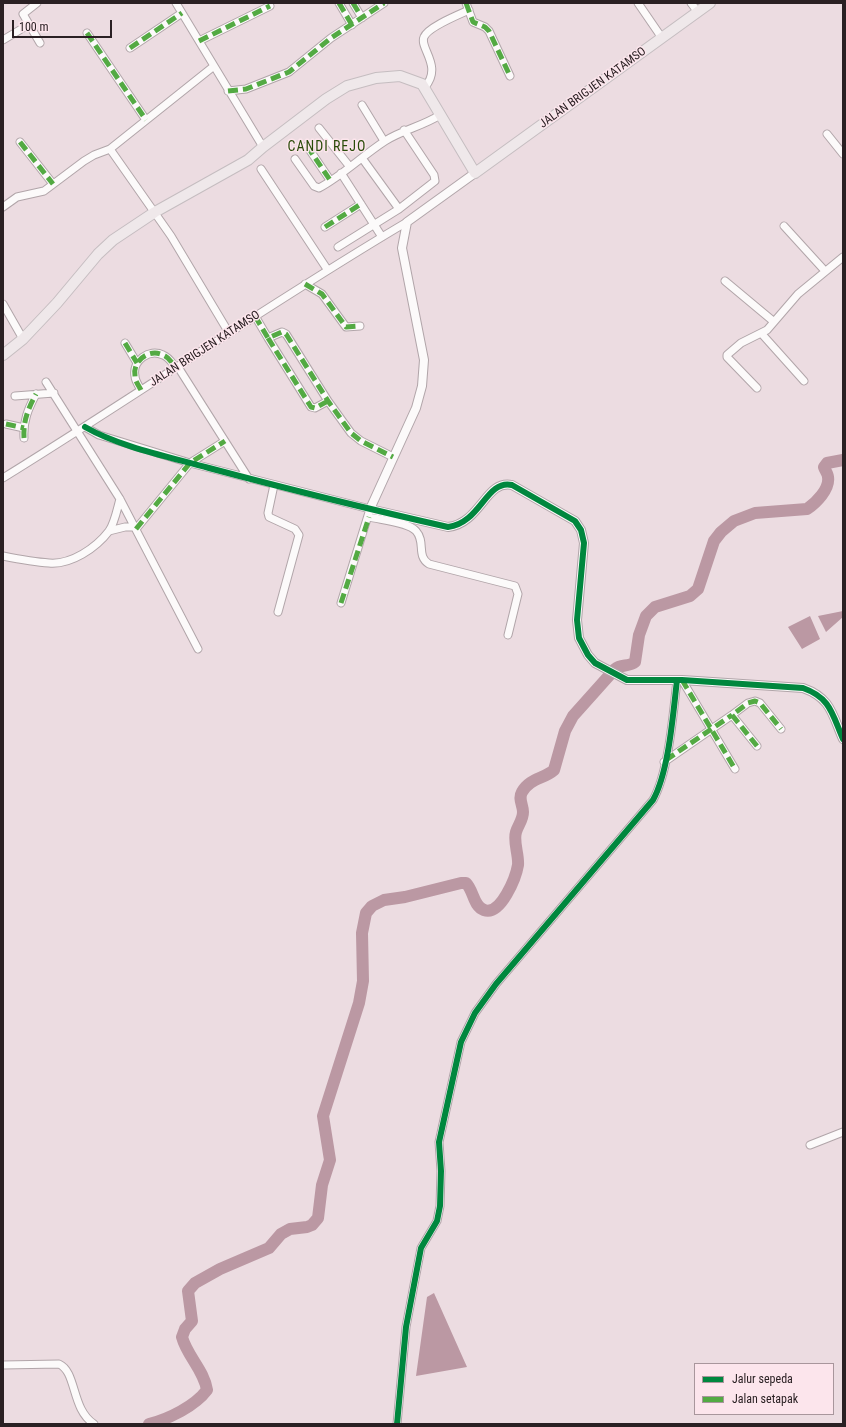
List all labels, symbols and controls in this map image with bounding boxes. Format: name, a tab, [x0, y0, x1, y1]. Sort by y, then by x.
scale bar	[14, 12, 114, 38]
text: 100 m	[19, 20, 49, 34]
street label: JALAN BRIGJEN KATAMSO	[537, 44, 649, 132]
district label: CANDI REJO	[288, 139, 366, 155]
street label: JALAN BRIGJEN KATAMSO	[147, 308, 263, 390]
legend	[694, 1363, 834, 1415]
text: Jalur sepeda	[732, 1372, 793, 1386]
text: Jalan setapak	[732, 1392, 798, 1406]

